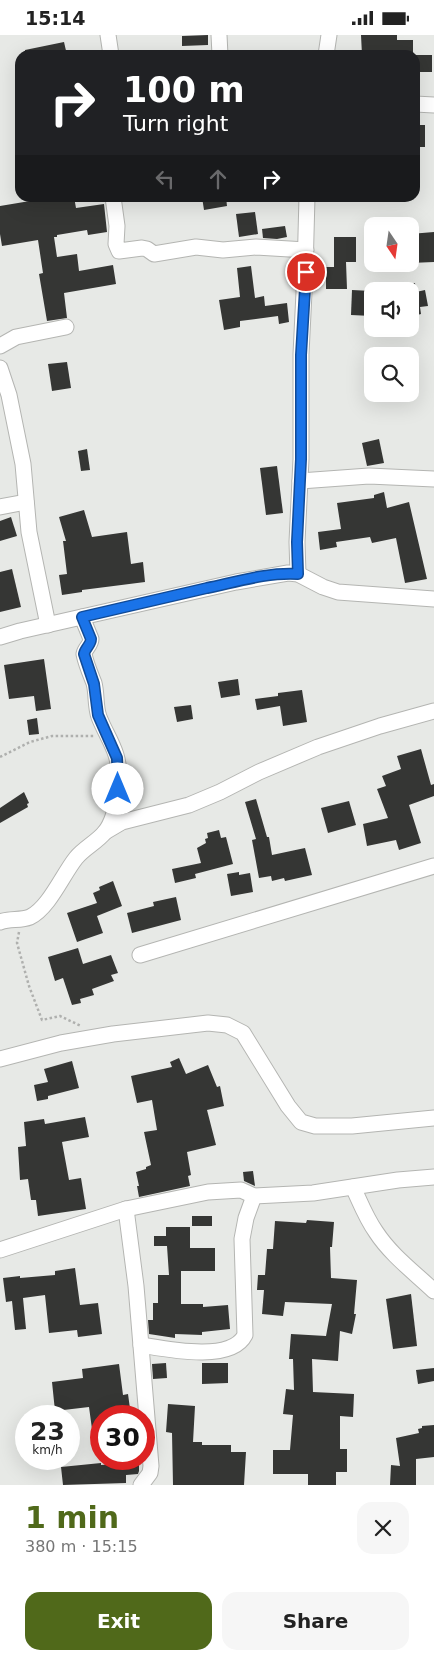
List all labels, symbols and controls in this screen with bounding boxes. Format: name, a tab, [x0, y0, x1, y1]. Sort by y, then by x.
text: 15:14	[25, 7, 85, 29]
icon: right	[40, 70, 105, 135]
text: 100 m	[123, 70, 245, 110]
text: Turn right	[123, 111, 228, 136]
icon: left	[151, 165, 179, 193]
icon: ahead	[204, 165, 232, 193]
icon: right	[257, 165, 285, 193]
north arrow	[364, 217, 419, 273]
map controls	[364, 217, 419, 402]
pin	[285, 251, 327, 293]
icon: arrive	[292, 258, 320, 286]
button: sound	[364, 282, 419, 337]
button: search	[364, 347, 419, 402]
position arrow	[91, 762, 143, 814]
speed limit sign: 30	[90, 1405, 155, 1470]
text: 23	[30, 1417, 65, 1446]
text: km/h	[32, 1443, 63, 1457]
text: 1 min	[25, 1500, 119, 1535]
button: close	[357, 1502, 409, 1554]
text: 380 m · 15:15	[25, 1537, 138, 1556]
button: Exit	[25, 1592, 212, 1650]
button: Share	[222, 1592, 409, 1650]

